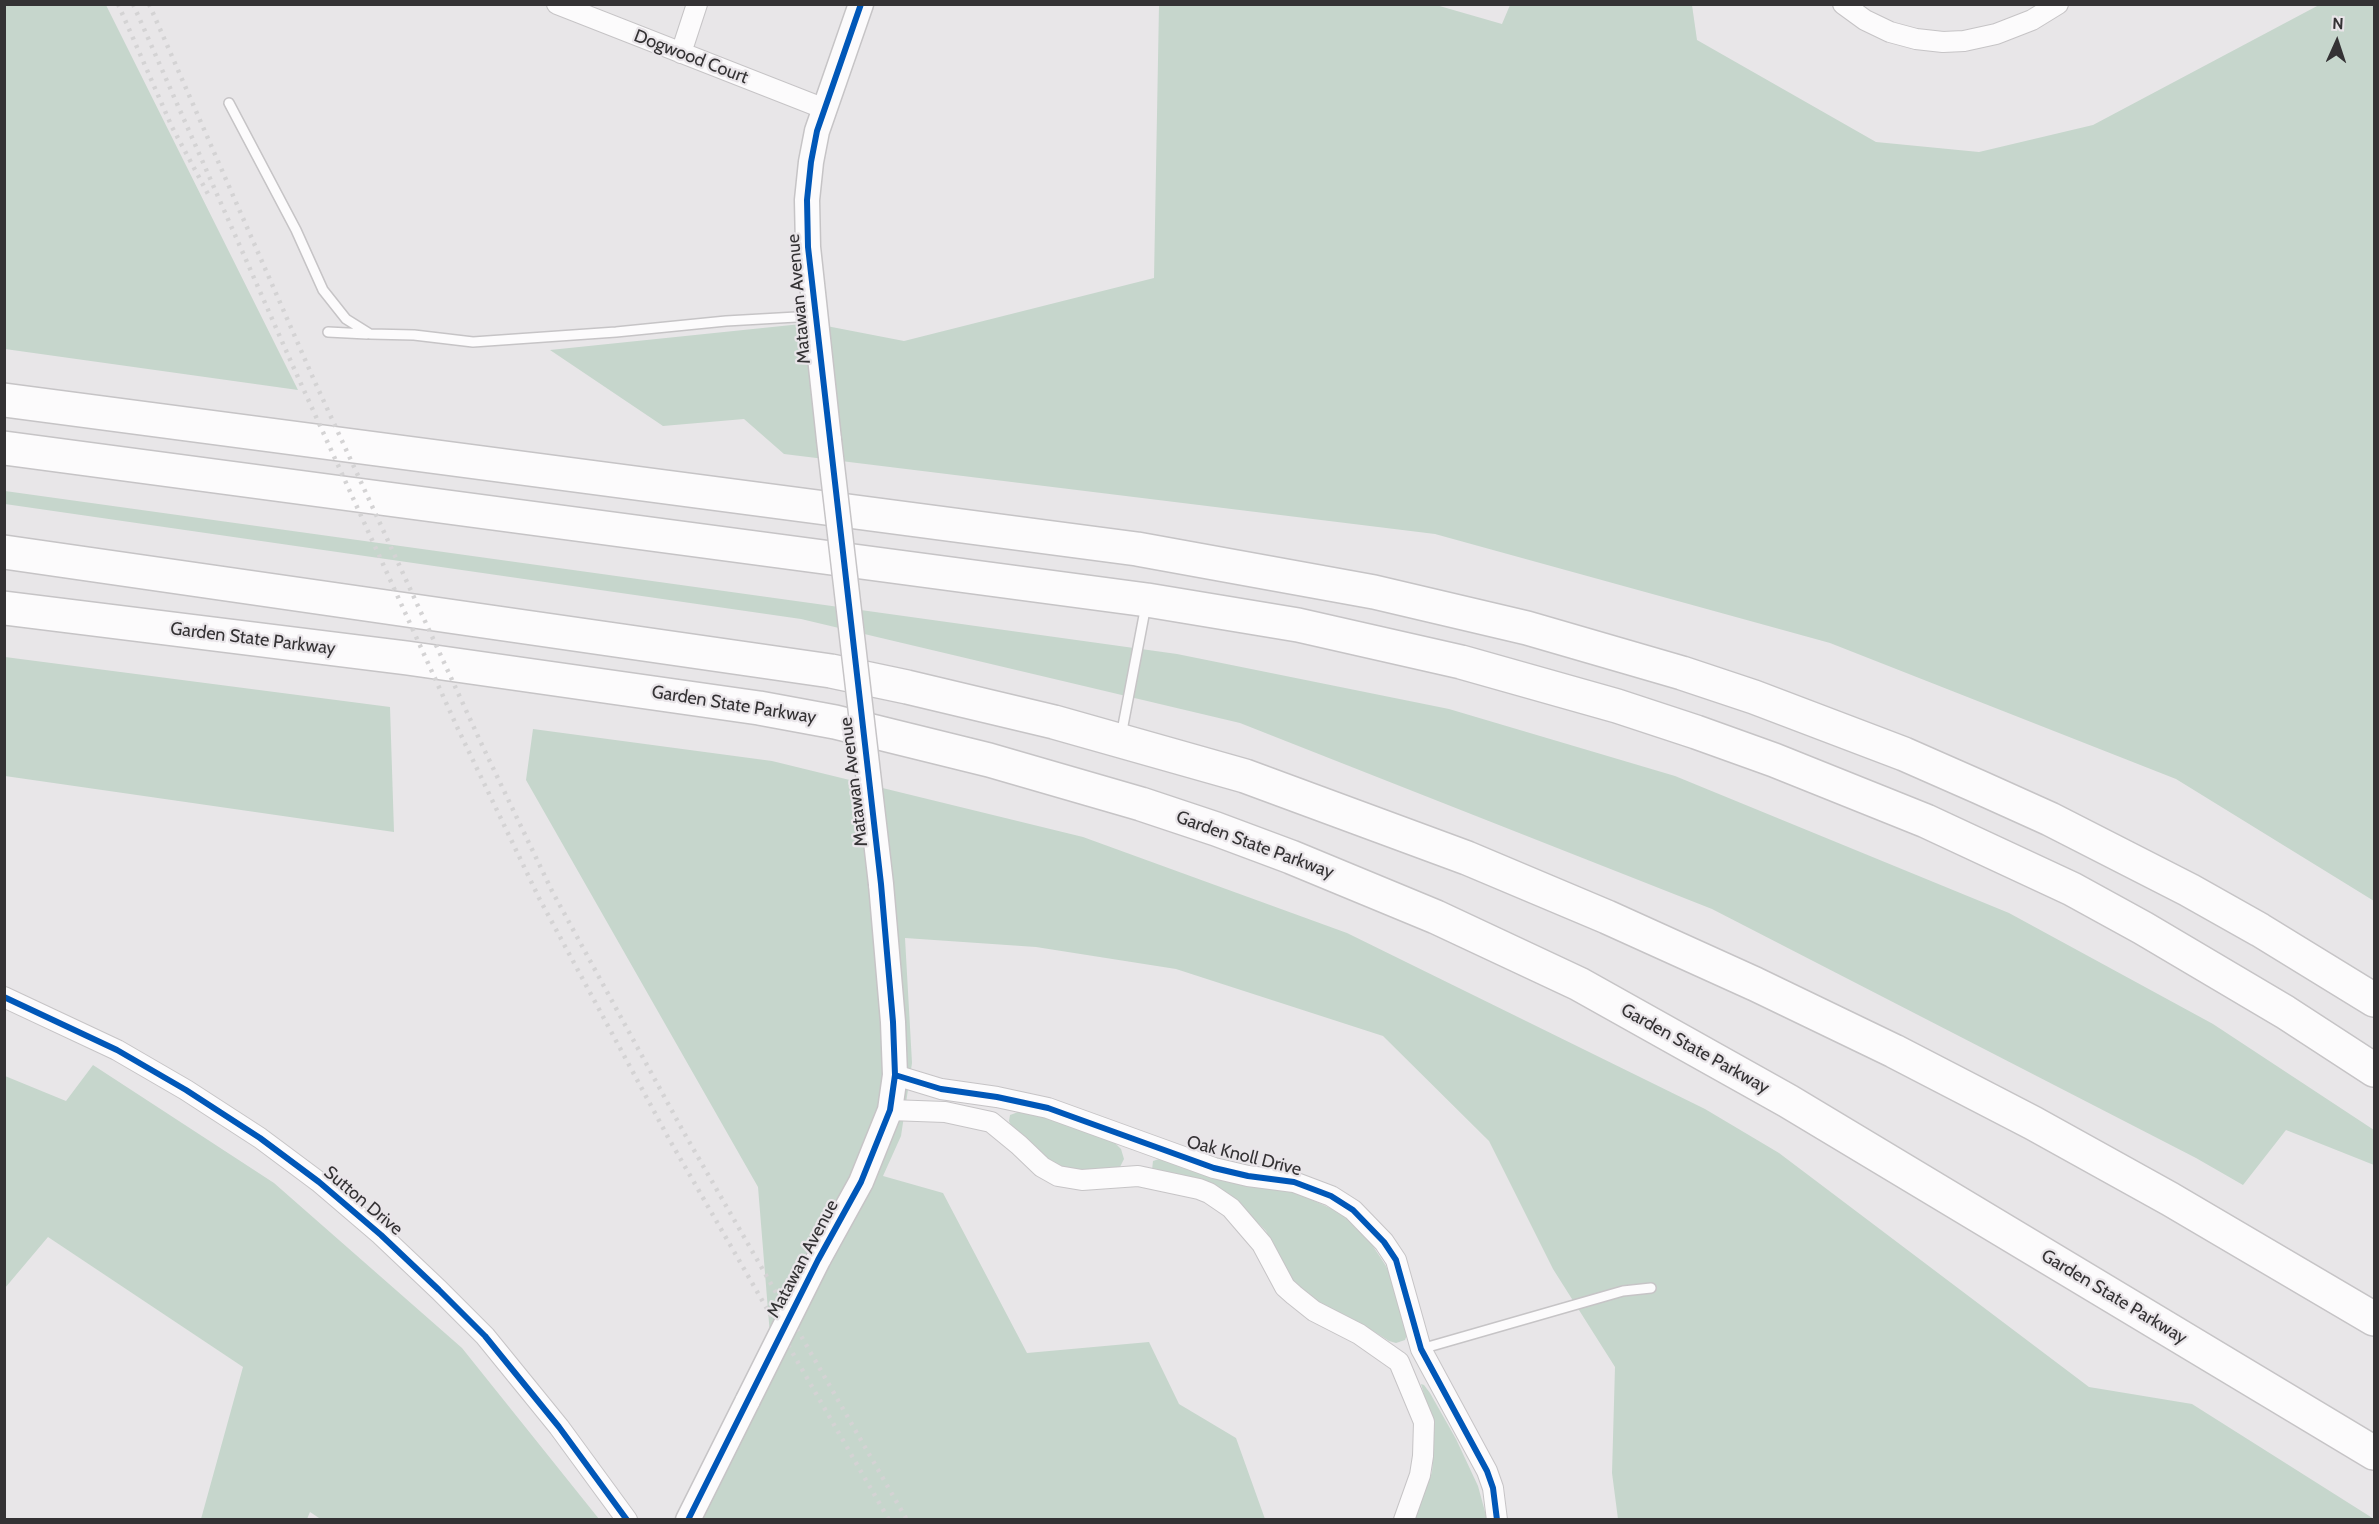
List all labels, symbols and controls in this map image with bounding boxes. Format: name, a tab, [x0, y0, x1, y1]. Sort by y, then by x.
north arrow	[2307, 12, 2367, 72]
text: N	[2332, 14, 2344, 33]
street label: Dogwood Court	[631, 25, 751, 89]
street label: Matawan Avenue	[783, 233, 815, 365]
street label: Garden State Parkway	[169, 618, 337, 660]
street label: Garden State Parkway	[650, 681, 818, 729]
street label: Matawan Avenue	[835, 716, 873, 848]
street label: Garden State Parkway	[1173, 806, 1337, 884]
street label: Garden State Parkway	[1617, 999, 1773, 1099]
street label: Oak Knoll Drive	[1184, 1131, 1304, 1181]
street label: Sutton Drive	[319, 1162, 407, 1240]
street label: Matawan Avenue	[763, 1196, 843, 1322]
street label: Garden State Parkway	[2037, 1245, 2191, 1349]

